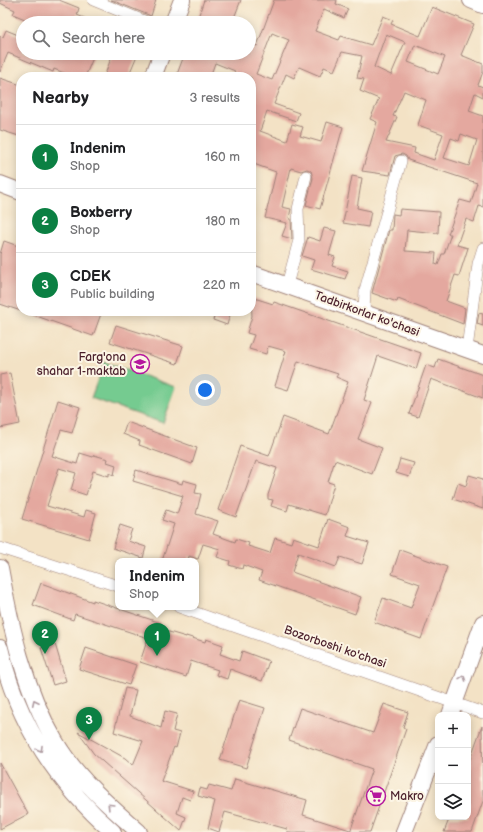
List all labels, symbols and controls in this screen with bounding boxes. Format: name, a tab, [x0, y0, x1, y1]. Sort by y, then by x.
search box	[16, 16, 256, 60]
icon: search	[30, 27, 52, 49]
text: Search here	[62, 29, 145, 48]
text: Nearby	[32, 88, 89, 108]
text: 3 results	[189, 90, 240, 106]
text: Indenim	[70, 139, 126, 158]
text: 1	[42, 149, 48, 165]
text: 160 m	[205, 149, 240, 165]
text: Shop	[70, 158, 100, 174]
text: Boxberry	[70, 203, 132, 222]
text: 2	[41, 213, 49, 229]
text: 180 m	[205, 213, 240, 229]
text: Shop	[70, 222, 100, 238]
text: CDEK	[70, 267, 111, 286]
text: 3	[41, 277, 49, 293]
text: 220 m	[203, 277, 240, 293]
text: Public building	[70, 286, 155, 302]
street label: Tadbirkorlar ko'chasi	[312, 288, 422, 340]
place label: Farg'ona shahar 1-maktab	[37, 350, 126, 379]
school or university icon: Farg'ona shahar 1-maktab	[129, 353, 151, 375]
your location	[195, 380, 215, 400]
popup	[115, 558, 199, 610]
text: Indenim	[129, 567, 185, 586]
text: Shop	[129, 586, 159, 602]
pin: 2	[32, 621, 58, 654]
street label: Bozorboshi ko'chasi	[282, 622, 388, 672]
pin: 1	[144, 623, 170, 656]
one-way arrow	[458, 675, 467, 682]
one-way arrow	[32, 698, 40, 706]
pin: 3	[76, 707, 102, 740]
map controls	[435, 712, 471, 820]
button: +	[435, 712, 471, 748]
one-way arrow	[36, 745, 43, 752]
button: −	[435, 748, 471, 784]
button: layers	[435, 784, 471, 820]
supermarket icon: Makro	[365, 785, 387, 807]
place label: Makro	[390, 789, 424, 804]
one-way arrow	[107, 803, 115, 811]

